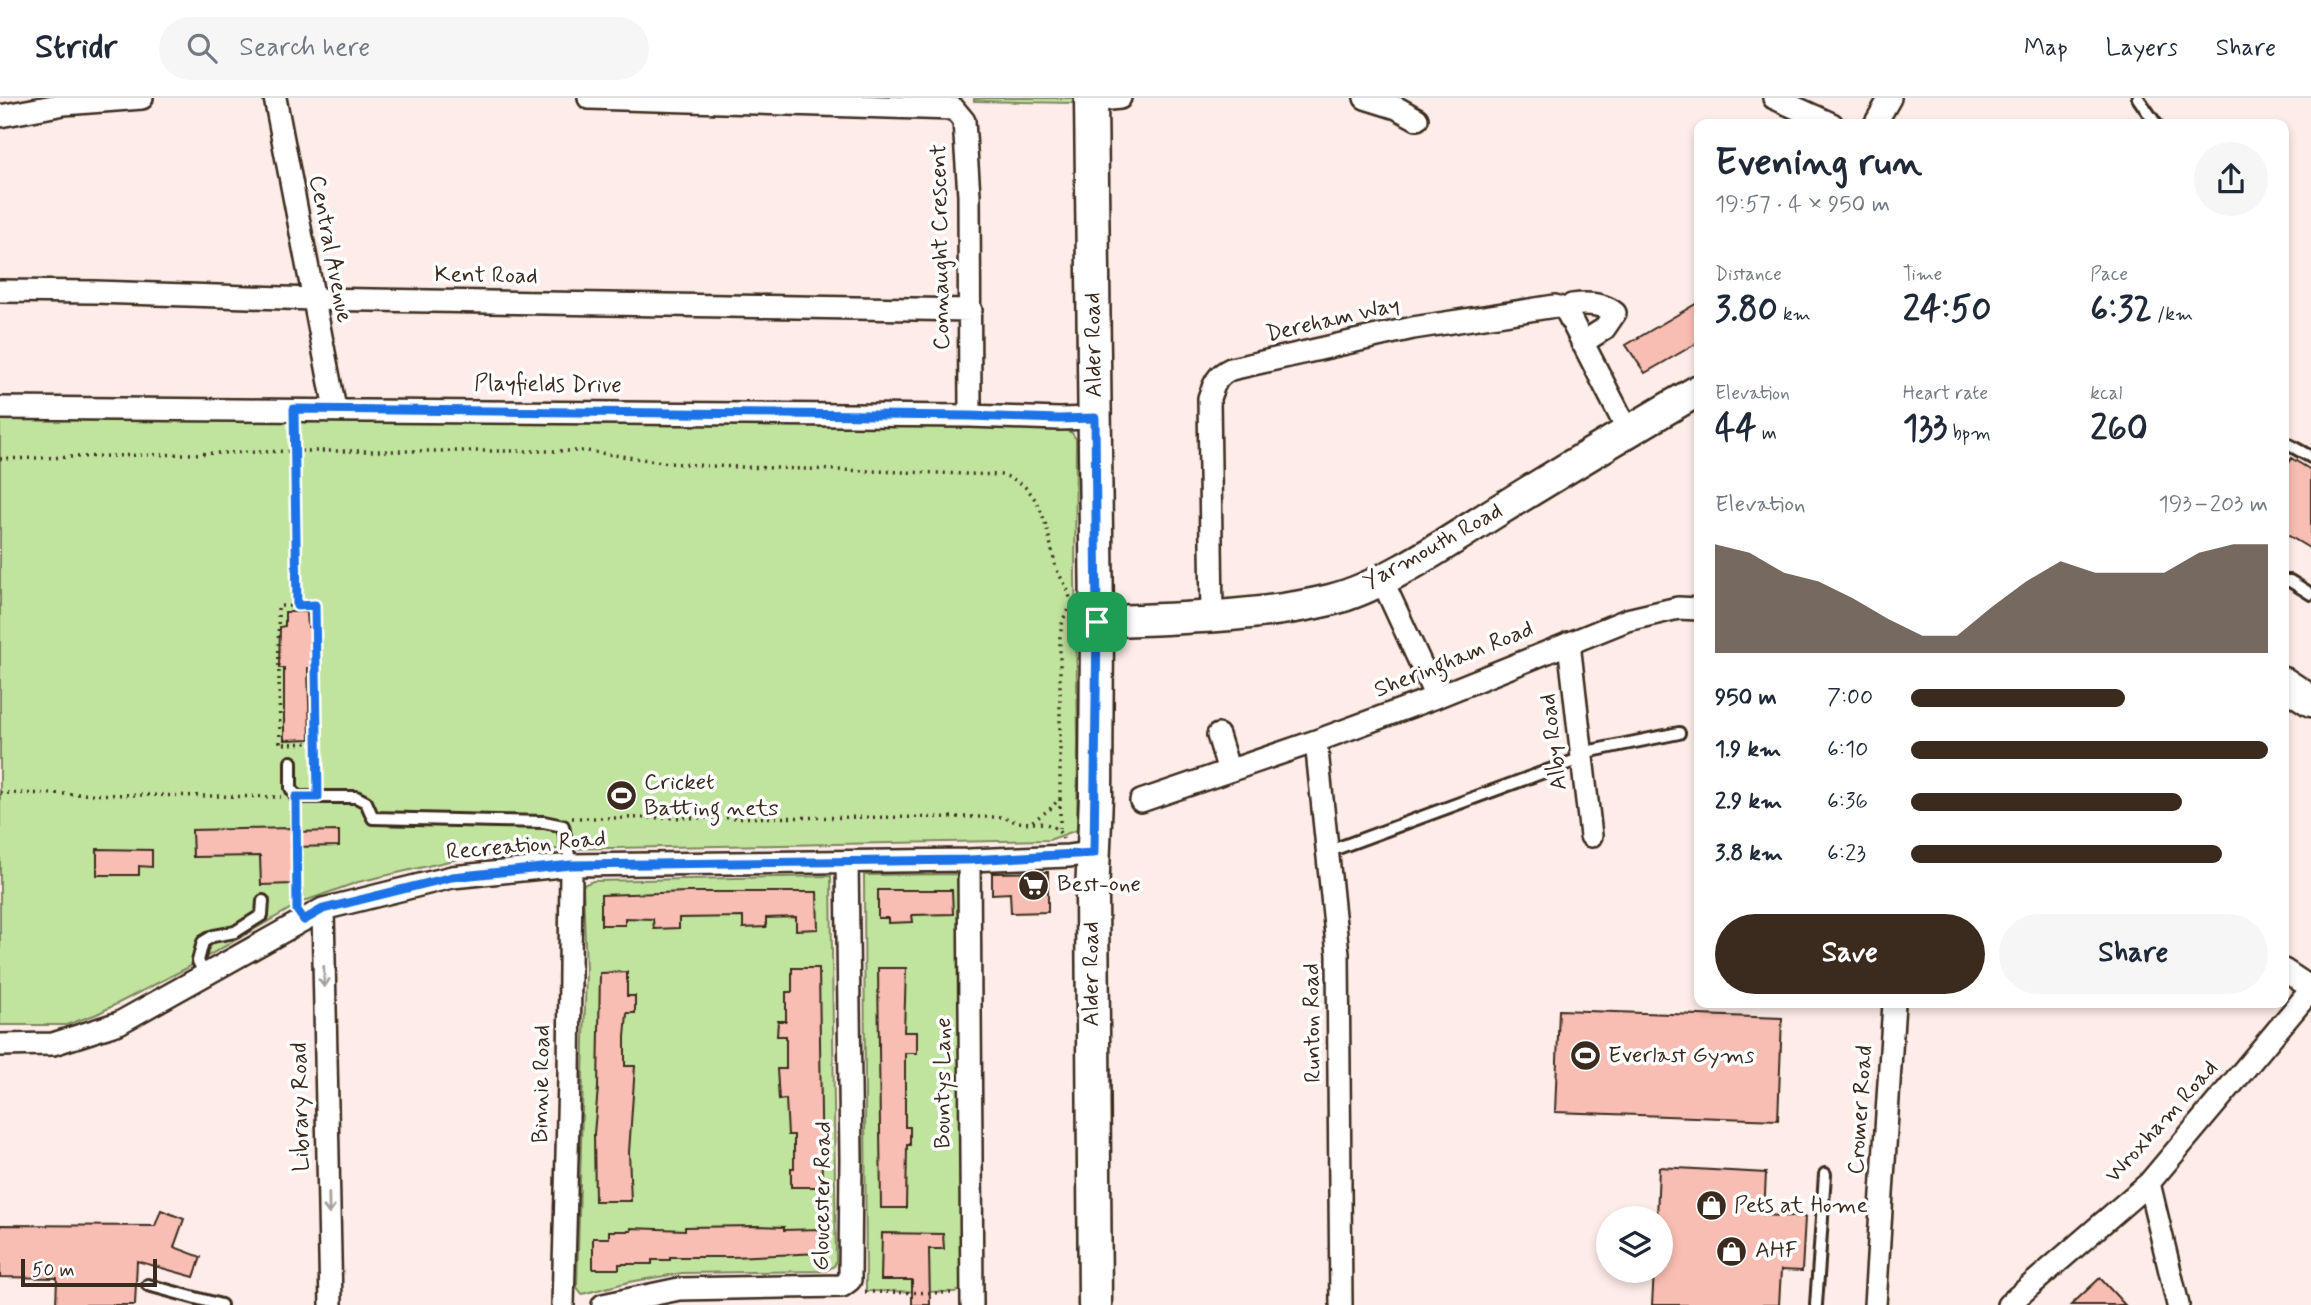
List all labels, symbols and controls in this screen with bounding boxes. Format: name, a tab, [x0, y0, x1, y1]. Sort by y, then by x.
search box	[159, 17, 649, 80]
text: Stridr	[35, 26, 117, 70]
icon: search	[183, 29, 221, 67]
text: Search here	[239, 31, 370, 65]
text: Map	[2024, 33, 2068, 64]
text: Layers	[2106, 33, 2178, 64]
text: Share	[2216, 33, 2276, 64]
text: Evening run	[1715, 139, 1922, 188]
button: share	[2194, 142, 2268, 216]
street label: Connaught Crescent	[924, 144, 958, 350]
street label: Central Avenue	[301, 173, 359, 325]
text: 19:57 · 4 × 950 m	[1715, 190, 1890, 220]
street label: Kent Road	[434, 260, 538, 292]
text: Distance	[1715, 262, 1782, 287]
text: Time	[1903, 262, 1942, 287]
text: Pace	[2090, 262, 2128, 287]
text: 3.80	[1715, 287, 1778, 333]
text: 24:50	[1903, 287, 1991, 333]
text: 6:32	[2090, 287, 2152, 333]
street label: Dereham Way	[1263, 290, 1403, 350]
street label: Alder Road	[1078, 292, 1110, 398]
text: km	[1778, 302, 1811, 327]
text: /km	[2152, 302, 2193, 327]
street label: Playfields Drive	[474, 369, 622, 401]
text: Elevation	[1715, 381, 1790, 406]
text: Heart rate	[1903, 381, 1988, 406]
text: kcal	[2090, 381, 2122, 406]
text: 44	[1715, 406, 1757, 452]
text: 133	[1903, 406, 1947, 452]
text: 260	[2090, 406, 2148, 452]
text: m	[1757, 421, 1777, 446]
text: bpm	[1947, 421, 1991, 446]
text: Elevation	[1715, 490, 1806, 520]
text: 193–203 m	[2159, 490, 2268, 520]
street label: Yarmouth Road	[1358, 496, 1508, 598]
pin	[1067, 592, 1127, 652]
icon: arrive	[1078, 603, 1116, 641]
street label: Sheringham Road	[1370, 614, 1539, 707]
text: 950 m	[1715, 683, 1777, 713]
text: 7:00	[1827, 683, 1873, 713]
street label: Alby Road	[1533, 692, 1575, 792]
text: 1.9 km	[1715, 735, 1781, 765]
text: 6:10	[1827, 735, 1868, 765]
place label: Cricket Batting nets	[644, 768, 779, 826]
sports icon: Cricket Batting nets	[604, 779, 638, 813]
text: 2.9 km	[1715, 787, 1782, 817]
text: 6:36	[1827, 787, 1868, 817]
street label: Recreation Road	[445, 824, 607, 868]
text: 3.8 km	[1715, 839, 1783, 869]
text: 6:23	[1827, 839, 1866, 869]
supermarket icon: Best-one	[1017, 868, 1051, 902]
place label: Best-one	[1057, 870, 1141, 900]
button: Save	[1715, 914, 1985, 994]
button: Share	[1999, 914, 2268, 994]
street label: Alder Road	[1077, 921, 1107, 1027]
street label: Runton Road	[1297, 963, 1329, 1083]
one-way arrow	[317, 965, 331, 988]
street label: Bountys Lane	[929, 1017, 959, 1149]
street label: Binnie Road	[526, 1024, 558, 1144]
sports icon: Everlast Gyms	[1568, 1039, 1602, 1073]
place label: Everlast Gyms	[1608, 1041, 1754, 1071]
street label: Library Road	[285, 1042, 317, 1172]
street label: Cromer Road	[1842, 1044, 1880, 1176]
street label: Wroxham Road	[2099, 1054, 2225, 1190]
street label: Gloucester Road	[807, 1121, 839, 1271]
shop icon: Pets at Home	[1694, 1189, 1728, 1223]
place label: Pets at Home	[1734, 1191, 1868, 1221]
one-way arrow	[322, 1193, 336, 1216]
map controls	[1596, 1206, 1673, 1283]
button: layers	[1596, 1206, 1673, 1283]
shop icon: AHF	[1715, 1234, 1749, 1268]
place label: AHF	[1755, 1236, 1798, 1266]
scale bar	[21, 1256, 158, 1288]
text: 50 m	[32, 1258, 75, 1283]

